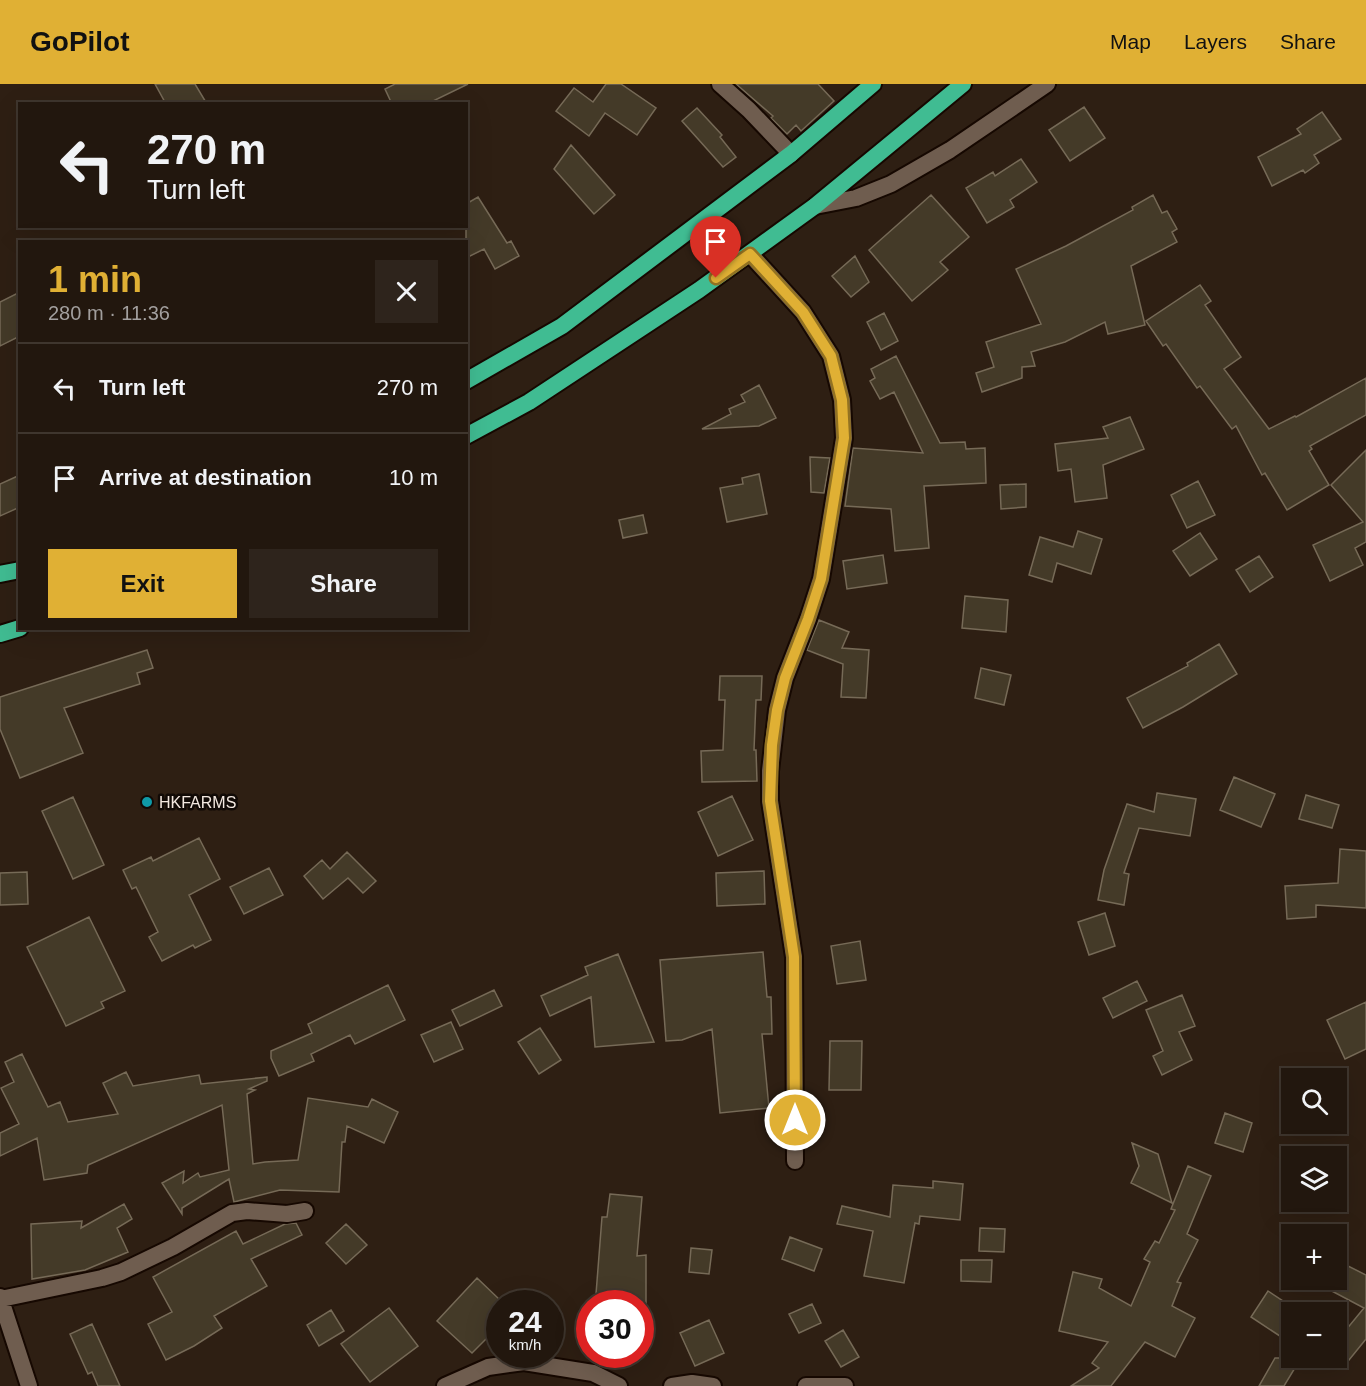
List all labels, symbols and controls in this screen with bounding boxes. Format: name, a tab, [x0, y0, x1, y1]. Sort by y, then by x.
text: GoPilot	[30, 26, 130, 57]
text: Map	[1110, 30, 1151, 53]
text: Layers	[1184, 30, 1247, 53]
text: Share	[1280, 30, 1336, 53]
icon: left	[48, 126, 126, 204]
text: 270 m	[147, 126, 266, 173]
text: Turn left	[147, 175, 245, 205]
pin	[690, 216, 741, 278]
icon: arrive	[699, 225, 732, 258]
text: 1 min	[48, 259, 142, 300]
button: close	[375, 260, 438, 323]
text: 280 m · 11:36	[48, 302, 170, 324]
icon: left	[48, 372, 81, 405]
text: Turn left	[99, 375, 185, 400]
text: 270 m	[377, 375, 438, 400]
icon: arrive	[48, 462, 81, 495]
text: Arrive at destination	[99, 465, 312, 490]
text: 10 m	[389, 465, 438, 490]
button: Exit	[48, 549, 237, 618]
button: Share	[249, 549, 438, 618]
place label: HKFARMS	[159, 794, 236, 811]
marker: HKFARMS	[140, 795, 154, 809]
map controls	[1281, 1068, 1347, 1368]
button: search	[1281, 1068, 1347, 1134]
position arrow	[763, 1088, 827, 1152]
button: layers	[1281, 1146, 1347, 1212]
button: +	[1281, 1224, 1347, 1290]
speed limit sign: 30	[576, 1290, 654, 1368]
button: −	[1281, 1302, 1347, 1368]
text: 24	[508, 1305, 542, 1338]
text: km/h	[509, 1336, 541, 1353]

